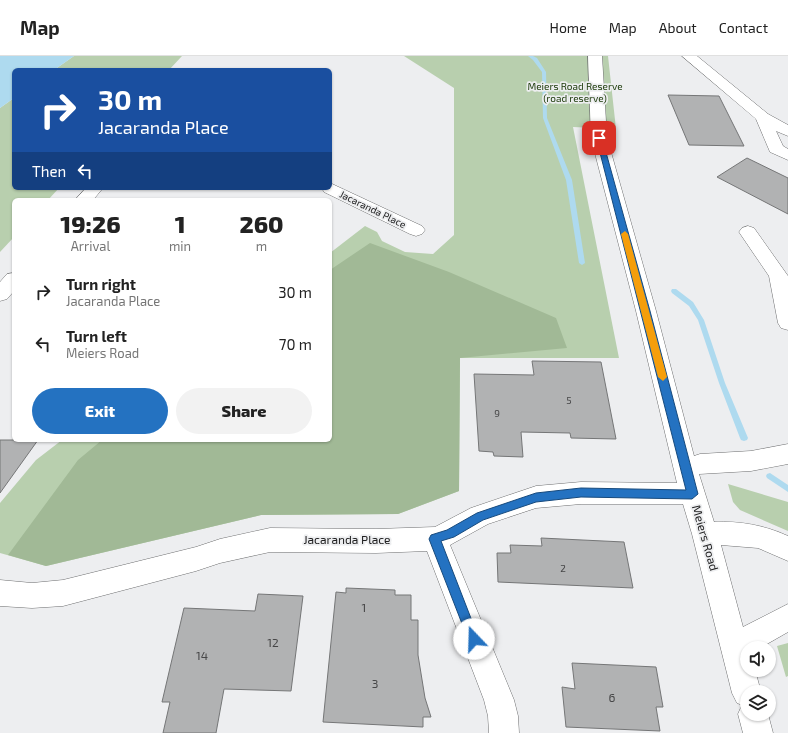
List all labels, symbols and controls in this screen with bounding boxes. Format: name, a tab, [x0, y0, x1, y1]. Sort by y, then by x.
text: Map	[20, 16, 60, 39]
text: Home	[550, 19, 587, 36]
text: Map	[609, 19, 637, 36]
text: About	[659, 19, 697, 36]
text: Contact	[719, 19, 768, 36]
park label: Meiers Road Reserve (road reserve)	[527, 80, 623, 104]
text: 30 m	[98, 82, 162, 116]
icon: right	[32, 84, 84, 136]
text: Jacaranda Place	[98, 116, 229, 138]
pin	[582, 121, 616, 155]
icon: arrive	[588, 127, 610, 149]
icon: left	[74, 160, 96, 182]
text: Then	[32, 162, 66, 180]
street label: Jacaranda Place	[338, 188, 408, 230]
text: 19:26	[60, 209, 121, 238]
text: 1	[175, 209, 185, 238]
text: 260	[240, 209, 284, 238]
text: Arrival	[71, 238, 110, 254]
text: min	[169, 238, 191, 254]
text: m	[256, 238, 267, 254]
text: Turn right	[66, 275, 136, 293]
icon: right	[32, 281, 54, 303]
text: 30 m	[278, 283, 312, 301]
text: Jacaranda Place	[66, 293, 160, 309]
text: Turn left	[66, 327, 127, 345]
icon: left	[32, 333, 54, 355]
text: 70 m	[279, 335, 312, 353]
text: Meiers Road	[66, 345, 139, 361]
button: Exit	[32, 388, 168, 434]
button: Share	[176, 388, 312, 434]
house number: 5	[566, 394, 572, 406]
house number: 9	[494, 407, 500, 419]
street label: Meiers Road	[690, 503, 722, 572]
street label: Jacaranda Place	[303, 532, 391, 546]
house number: 2	[560, 562, 566, 574]
house number: 1	[362, 600, 366, 614]
position arrow	[453, 618, 495, 660]
house number: 12	[267, 635, 279, 649]
map controls	[740, 641, 776, 721]
button: sound	[740, 641, 776, 677]
house number: 14	[196, 648, 208, 662]
house number: 3	[372, 676, 378, 690]
button: layers	[740, 685, 776, 721]
house number: 6	[609, 690, 616, 704]

